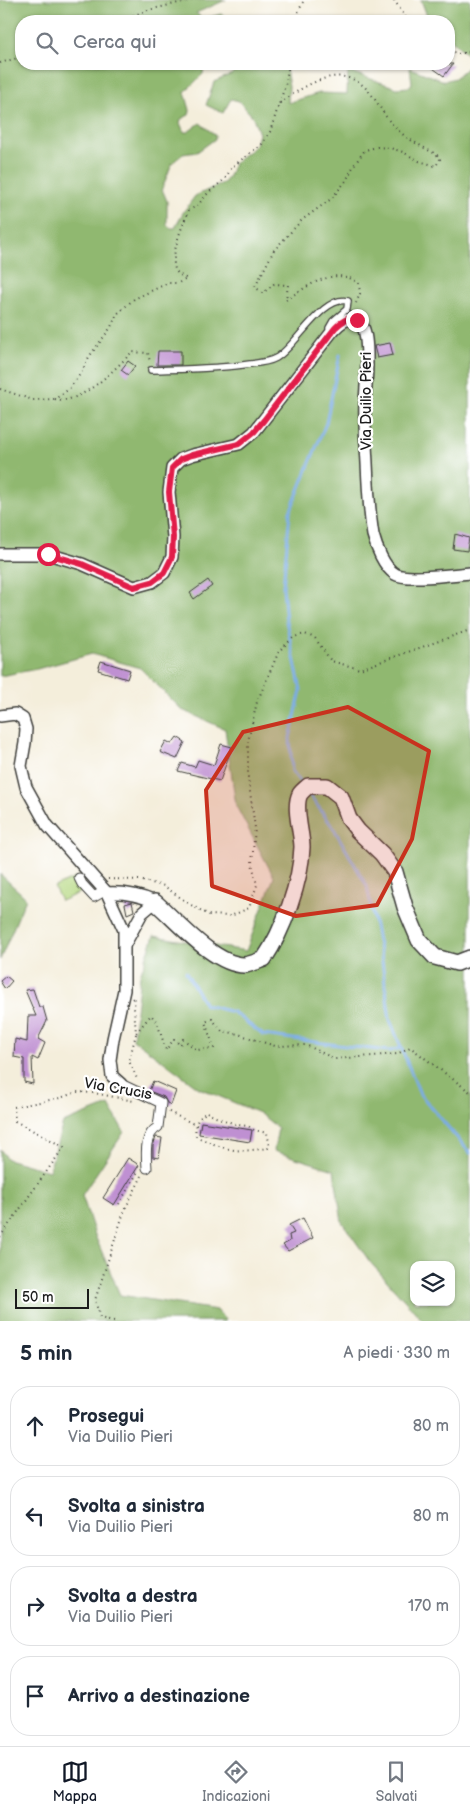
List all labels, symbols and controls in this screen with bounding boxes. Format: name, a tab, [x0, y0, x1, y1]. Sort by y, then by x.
search box	[15, 15, 455, 70]
icon: search	[33, 29, 61, 57]
text: Cerca qui	[73, 31, 156, 54]
route end	[346, 309, 369, 332]
street label: Via Duilio Pieri	[357, 352, 376, 450]
route start	[37, 543, 60, 566]
street label: Via Crucis	[83, 1074, 154, 1104]
map controls	[410, 1261, 455, 1306]
button: layers	[410, 1261, 455, 1306]
scale bar	[15, 1286, 89, 1309]
text: 50 m	[22, 1289, 54, 1306]
text: 5 min	[20, 1341, 73, 1366]
text: A piedi · 330 m	[343, 1344, 450, 1363]
text: Prosegui	[68, 1405, 144, 1428]
icon: ahead	[21, 1412, 49, 1440]
text: 80 m	[413, 1417, 449, 1436]
text: Via Duilio Pieri	[68, 1428, 173, 1447]
text: Svolta a sinistra	[68, 1495, 205, 1518]
icon: left	[21, 1502, 49, 1530]
text: 80 m	[413, 1507, 449, 1526]
text: Via Duilio Pieri	[68, 1518, 173, 1537]
text: Svolta a destra	[68, 1585, 198, 1608]
icon: right	[21, 1592, 49, 1620]
text: 170 m	[408, 1597, 449, 1616]
text: Via Duilio Pieri	[68, 1608, 173, 1627]
icon: arrive	[21, 1682, 49, 1710]
text: Arrivo a destinazione	[68, 1685, 250, 1708]
tab: Mappa	[53, 1758, 97, 1805]
tab: Indicazioni	[202, 1758, 270, 1805]
tab: Salvati	[376, 1758, 417, 1805]

